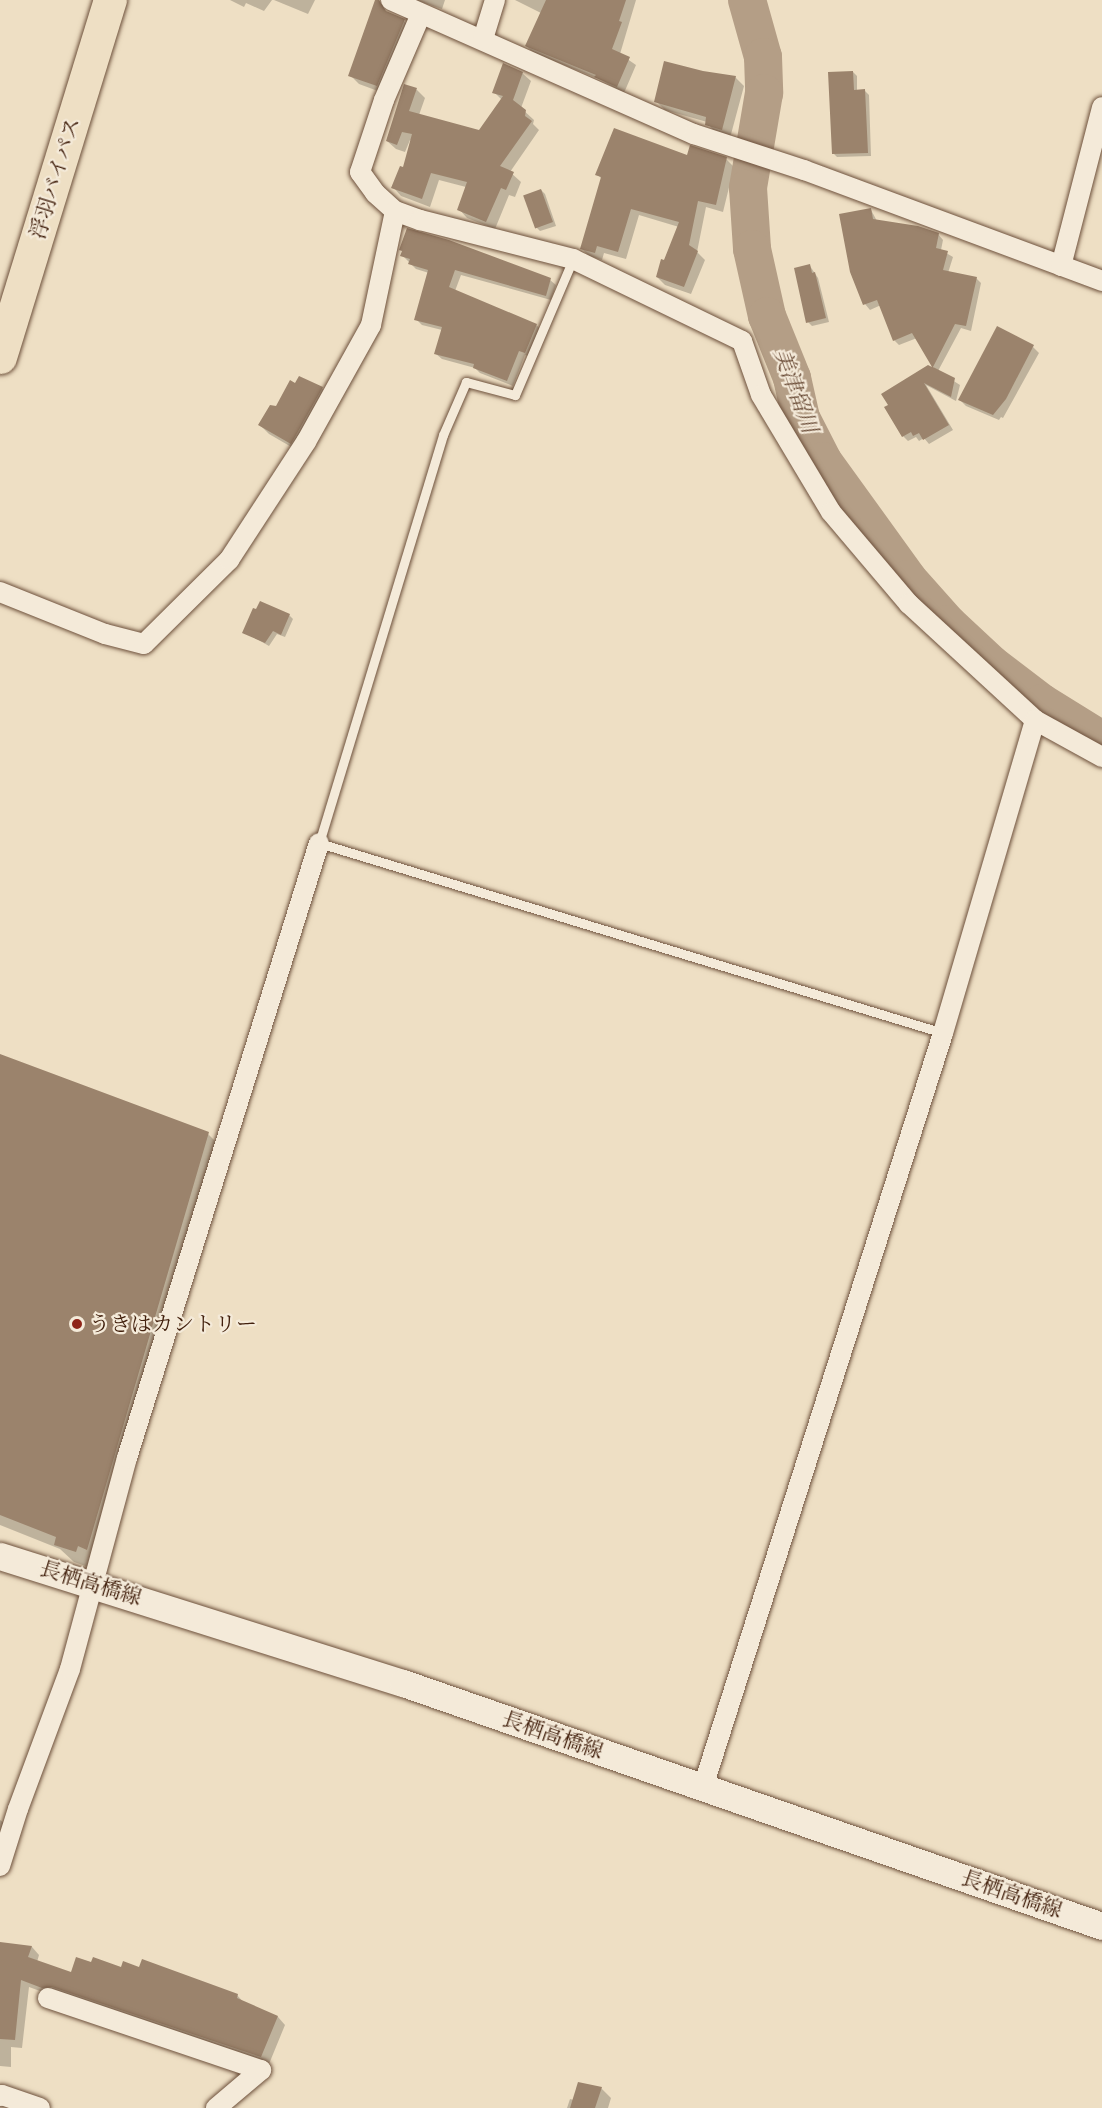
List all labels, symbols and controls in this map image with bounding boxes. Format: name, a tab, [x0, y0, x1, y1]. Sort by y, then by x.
street label: 浮羽バイパス	[25, 114, 85, 242]
water label: 美津留川	[768, 345, 822, 437]
place label: うきはカントリー	[89, 1311, 257, 1337]
marker: うきはカントリー	[70, 1317, 84, 1331]
street label: 長栖高橋線	[37, 1556, 145, 1610]
street label: 長栖高橋線	[499, 1706, 607, 1764]
street label: 長栖高橋線	[958, 1865, 1066, 1923]

